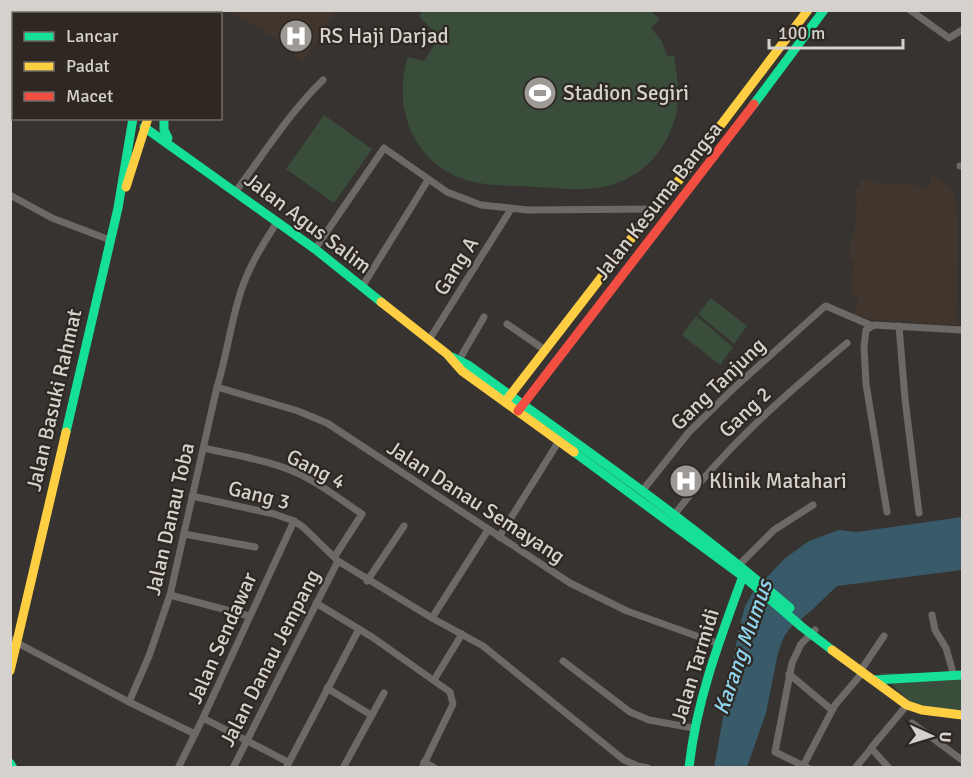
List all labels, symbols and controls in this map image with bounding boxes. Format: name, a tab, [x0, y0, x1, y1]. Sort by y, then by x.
legend	[12, 12, 222, 120]
scale bar	[769, 12, 902, 50]
hospital icon: RS Haji Darjad	[278, 18, 314, 54]
text: 100 m	[778, 22, 825, 44]
place label: RS Haji Darjad	[319, 23, 449, 49]
text: Lancar	[66, 25, 119, 47]
text: Padat	[66, 55, 110, 77]
sports icon: Stadion Segiri	[522, 75, 558, 111]
place label: Stadion Segiri	[563, 80, 689, 106]
text: Macet	[66, 85, 113, 107]
street label: Jalan Kesuma Bangsa	[588, 117, 728, 285]
street label: Jalan Agus Salim	[239, 167, 377, 279]
street label: Gang A	[428, 232, 484, 300]
street label: Jalan Basuki Rahmat	[20, 306, 88, 494]
street label: Gang Tanjung	[665, 332, 771, 436]
street label: Gang 2	[713, 381, 777, 443]
street label: Jalan Danau Semayang	[382, 435, 570, 569]
street label: Jalan Danau Toba	[140, 440, 200, 598]
street label: Gang 4	[282, 443, 350, 495]
hospital icon: Klinik Matahari	[668, 463, 704, 499]
place label: Klinik Matahari	[709, 468, 847, 494]
street label: Gang 3	[225, 475, 293, 515]
street label: Jalan Danau Jempang	[214, 565, 326, 751]
street label: Jalan Sendawar	[181, 568, 263, 708]
water label: Karang Mumus	[707, 574, 779, 718]
street label: Jalan Tarmidi	[665, 605, 725, 727]
north arrow	[901, 706, 961, 766]
text: U	[935, 731, 955, 743]

